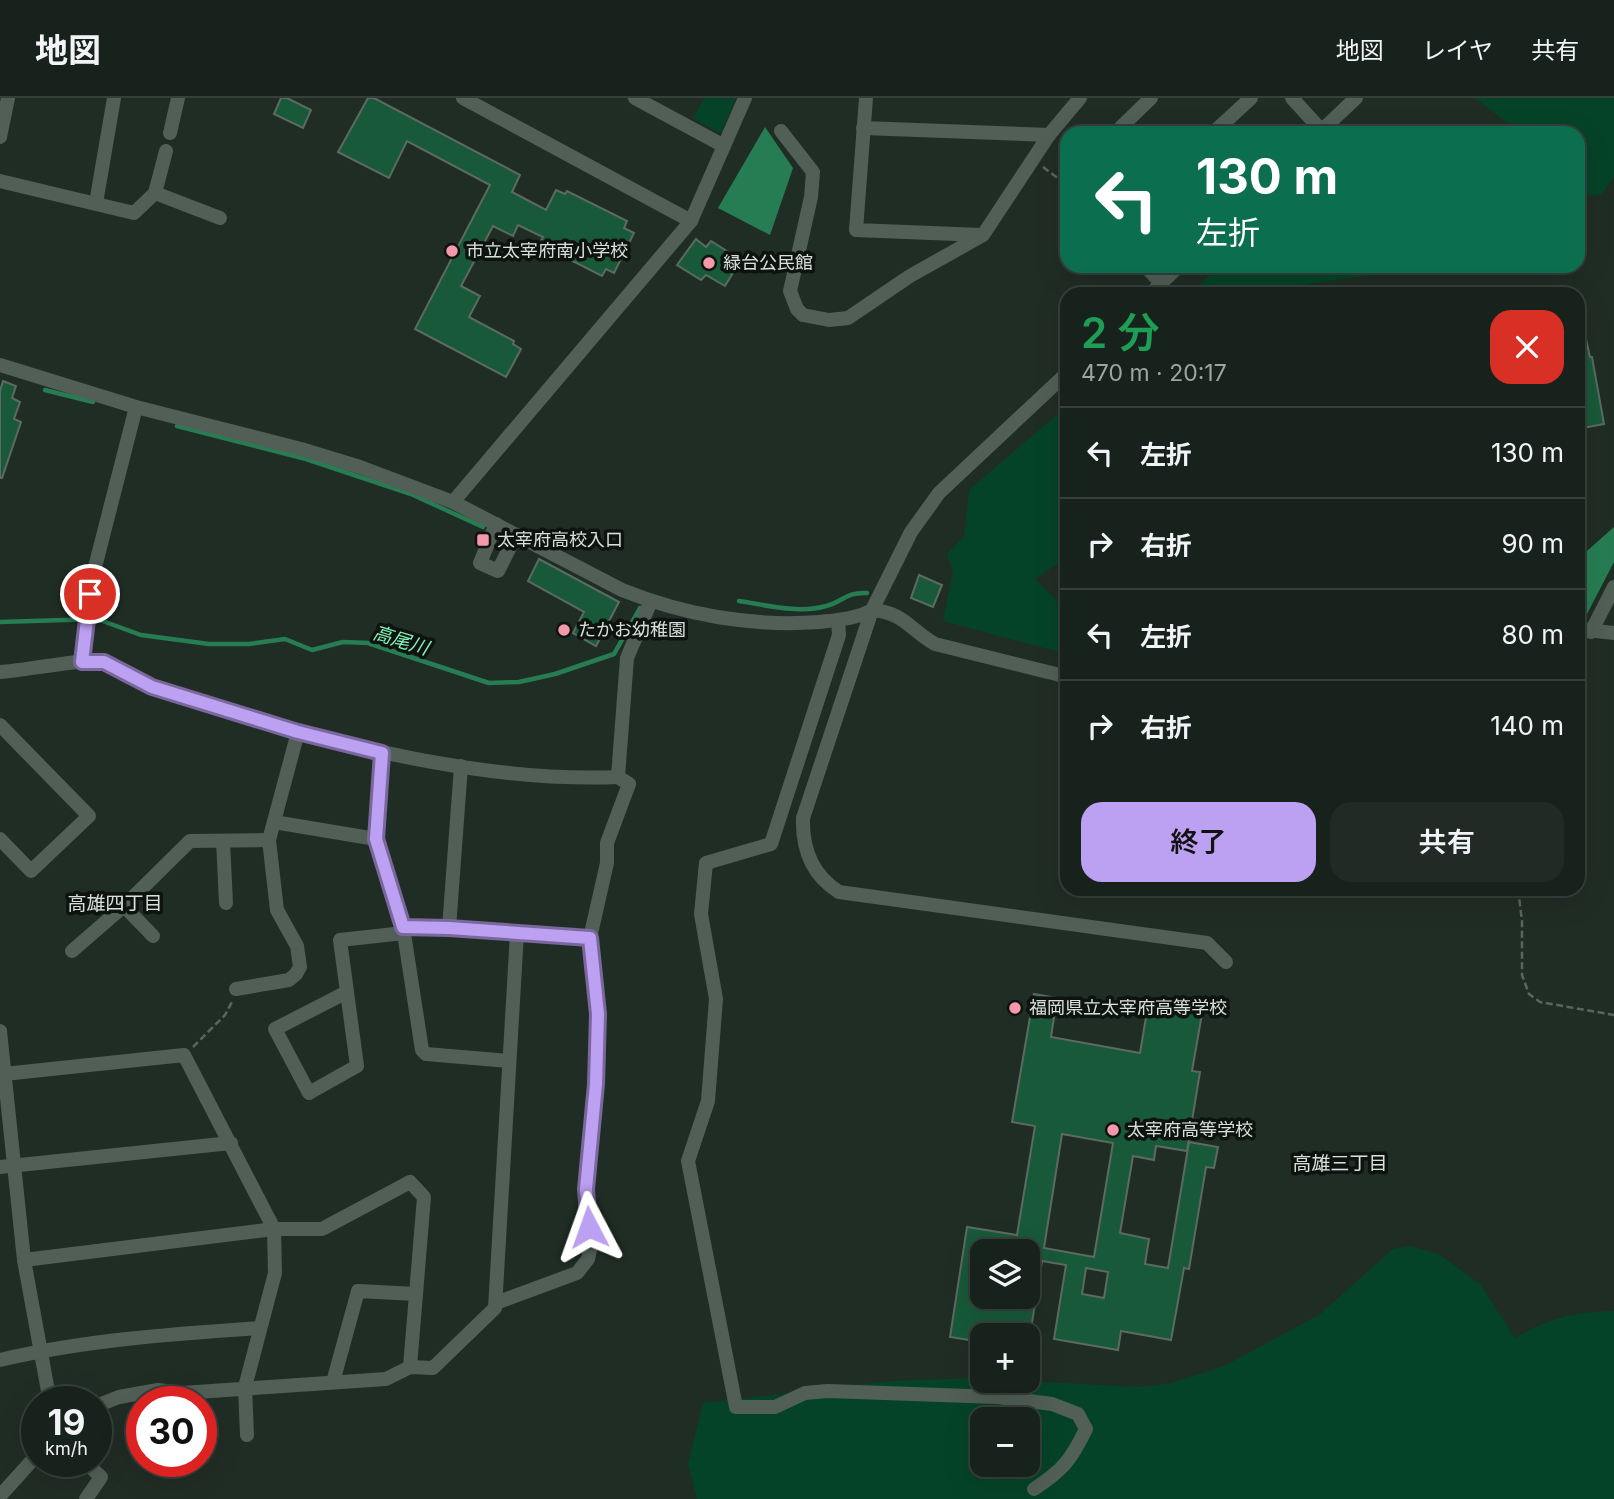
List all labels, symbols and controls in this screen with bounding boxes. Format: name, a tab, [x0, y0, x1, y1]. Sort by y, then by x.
text: 地図	[35, 30, 101, 70]
text: 地図	[1336, 36, 1384, 65]
text: レイヤ	[1422, 36, 1493, 65]
text: 共有	[1531, 36, 1579, 65]
text: 130 m	[1196, 147, 1338, 206]
icon: left	[1081, 154, 1172, 245]
text: 左折	[1196, 213, 1260, 252]
place label: 市立太宰府南小学校	[466, 240, 628, 261]
marker: 市立太宰府南小学校	[444, 243, 460, 259]
place label: 緑台公民館	[723, 252, 813, 273]
marker: 緑台公民館	[701, 255, 717, 271]
text: 2 分	[1081, 307, 1160, 358]
button: close	[1490, 310, 1564, 384]
text: 470 m · 20:17	[1081, 359, 1227, 387]
icon: left	[1081, 434, 1119, 472]
text: 130 m	[1491, 437, 1564, 468]
text: 左折	[1140, 439, 1192, 470]
icon: right	[1081, 525, 1119, 563]
text: 90 m	[1501, 528, 1564, 559]
place label: 太宰府高校入口	[497, 529, 623, 550]
text: 右折	[1140, 530, 1192, 561]
marker: 太宰府高校入口	[475, 532, 491, 548]
pin	[60, 564, 120, 624]
icon: arrive	[71, 575, 109, 613]
icon: left	[1081, 616, 1119, 654]
place label: たかお幼稚園	[578, 619, 686, 640]
text: 80 m	[1501, 619, 1564, 650]
water label: 高尾川	[370, 621, 433, 660]
text: 左折	[1140, 621, 1192, 652]
marker: たかお幼稚園	[556, 622, 572, 638]
icon: right	[1081, 707, 1119, 745]
text: 140 m	[1490, 710, 1564, 741]
text: 右折	[1140, 712, 1192, 743]
button: 終了	[1081, 802, 1316, 882]
button: 共有	[1330, 802, 1564, 882]
district label: 高雄四丁目	[67, 892, 163, 915]
place label: 福岡県立太宰府高等学校	[1029, 997, 1227, 1018]
marker: 福岡県立太宰府高等学校	[1007, 1000, 1023, 1016]
place label: 太宰府高等学校	[1127, 1119, 1253, 1140]
marker: 太宰府高等学校	[1105, 1122, 1121, 1138]
district label: 高雄三丁目	[1292, 1152, 1388, 1175]
position arrow	[552, 1190, 626, 1264]
map controls	[970, 1239, 1040, 1477]
button: layers	[970, 1239, 1040, 1309]
button: +	[970, 1323, 1040, 1393]
speed limit sign: 30	[126, 1386, 217, 1477]
text: 19	[48, 1401, 85, 1443]
button: −	[970, 1407, 1040, 1477]
text: km/h	[45, 1438, 88, 1459]

